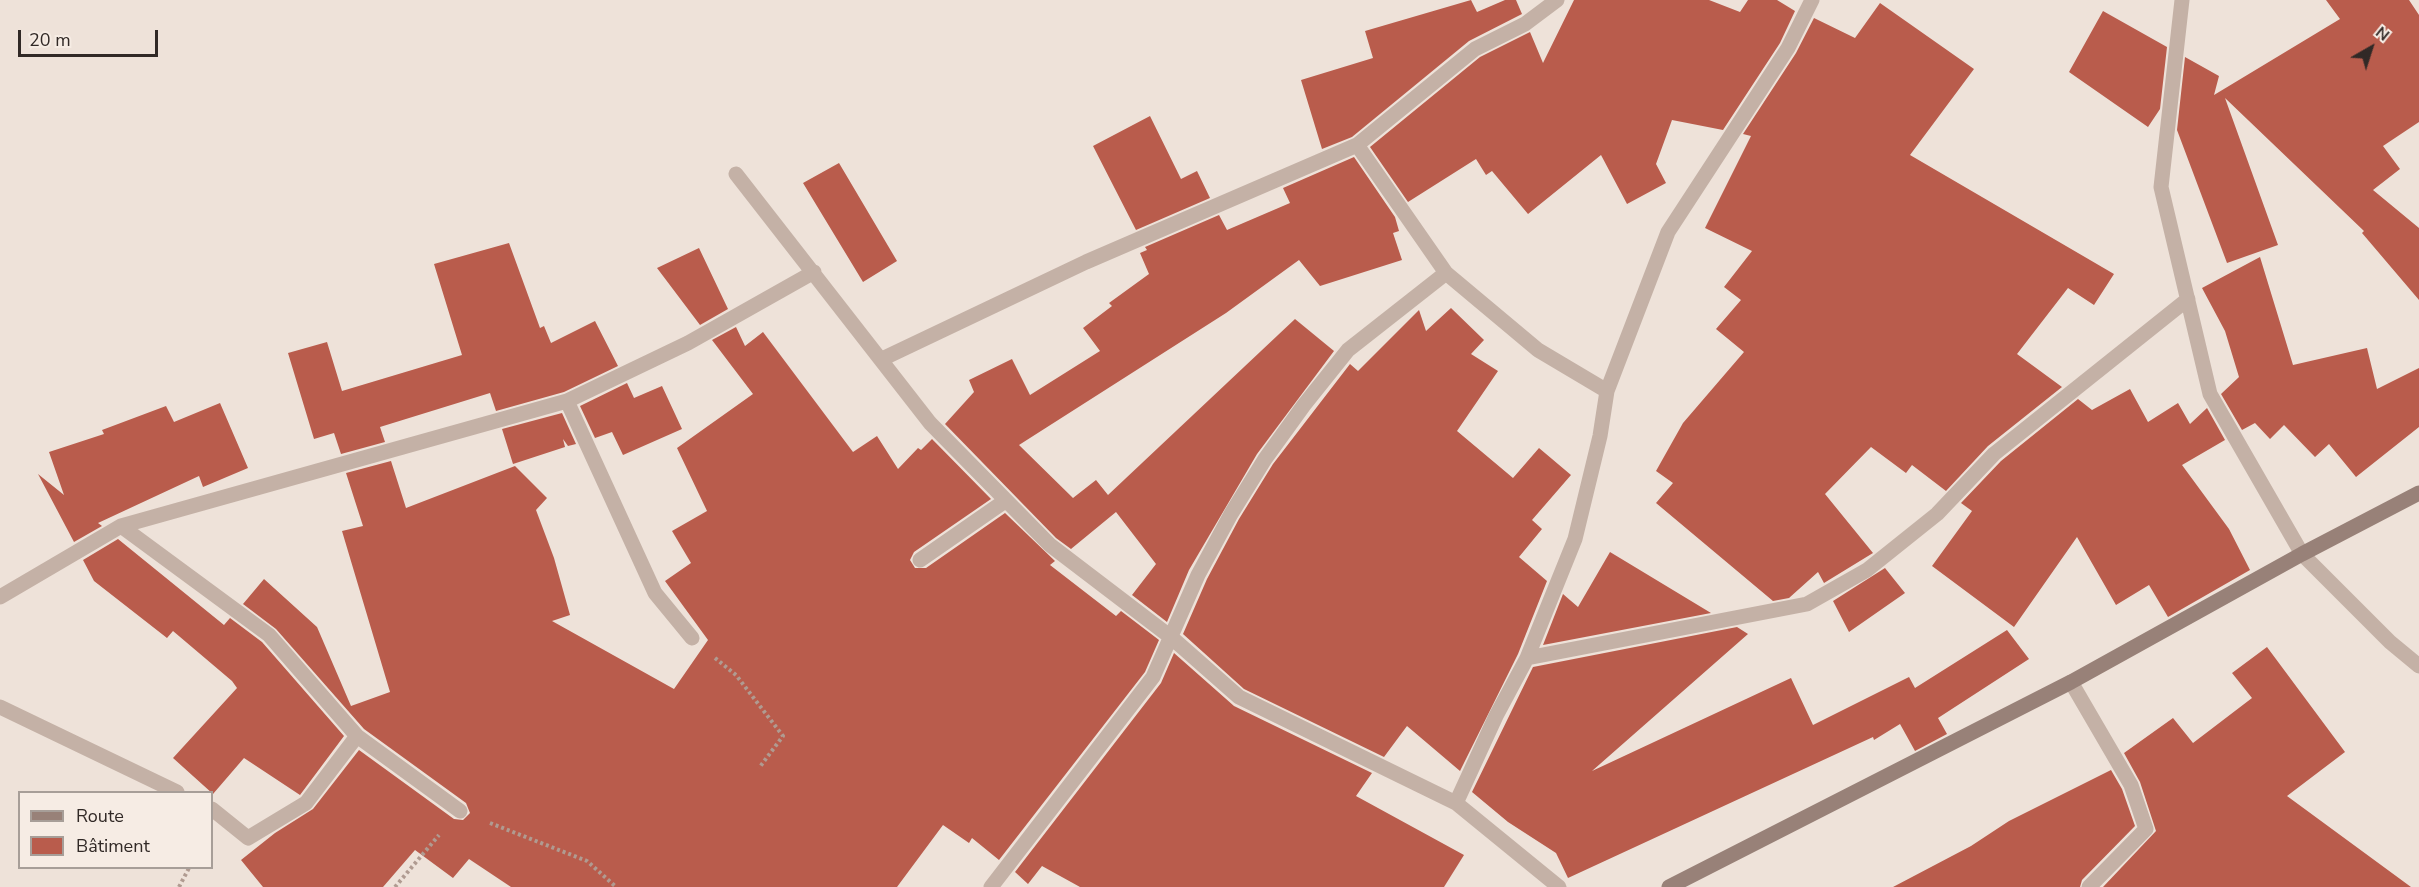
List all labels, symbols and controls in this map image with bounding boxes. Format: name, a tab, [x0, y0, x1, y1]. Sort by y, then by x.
scale bar	[21, 18, 160, 56]
north arrow	[2341, 18, 2401, 78]
text: N	[2371, 22, 2394, 46]
text: 20 m	[29, 28, 71, 52]
legend	[18, 791, 213, 869]
text: Route	[76, 804, 124, 828]
text: Bâtiment	[76, 834, 150, 858]

